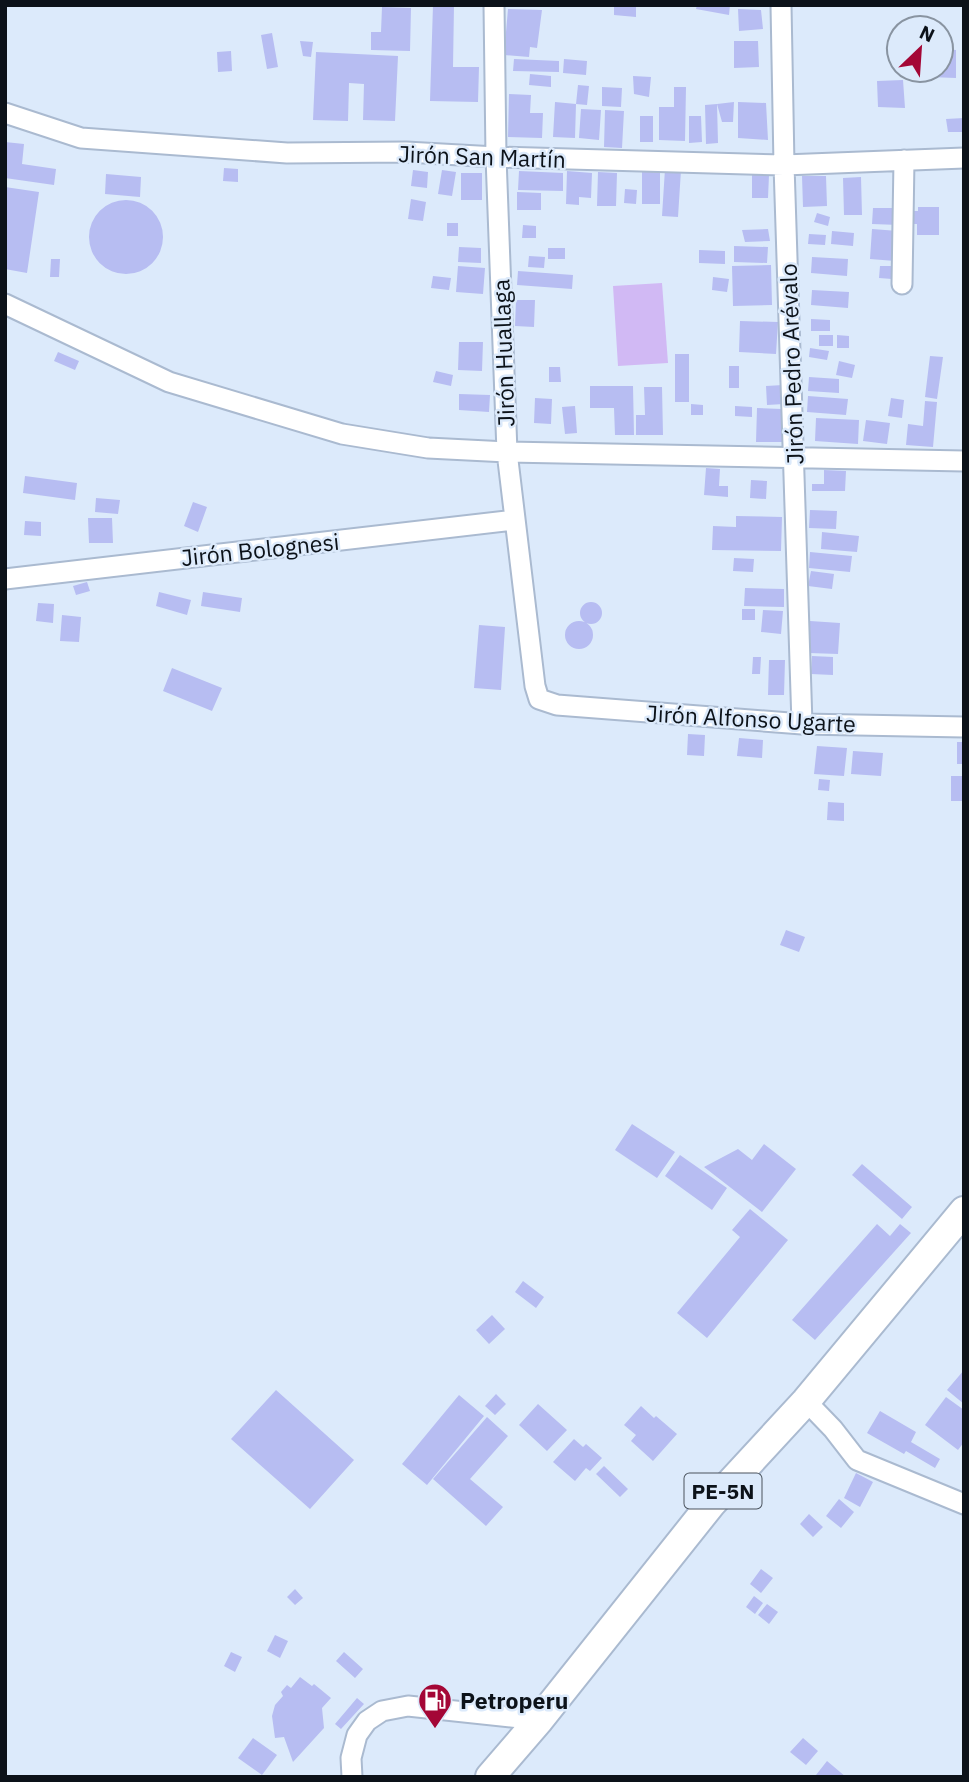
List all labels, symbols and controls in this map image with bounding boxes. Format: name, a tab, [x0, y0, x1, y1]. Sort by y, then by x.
north arrow	[885, 14, 955, 84]
text: N	[916, 20, 938, 47]
street label: Jirón San Martín	[398, 138, 566, 174]
street label: Jirón Pedro Arévalo	[772, 263, 810, 465]
street label: Jirón Huallaga	[485, 279, 521, 427]
street label: Jirón Bolognesi	[179, 526, 341, 572]
street label: Jirón Alfonso Ugarte	[645, 698, 857, 738]
road number: PE-5N	[684, 1474, 762, 1508]
fuel station icon: Petroperu	[416, 1681, 454, 1730]
place label: Petroperu	[460, 1685, 568, 1715]

